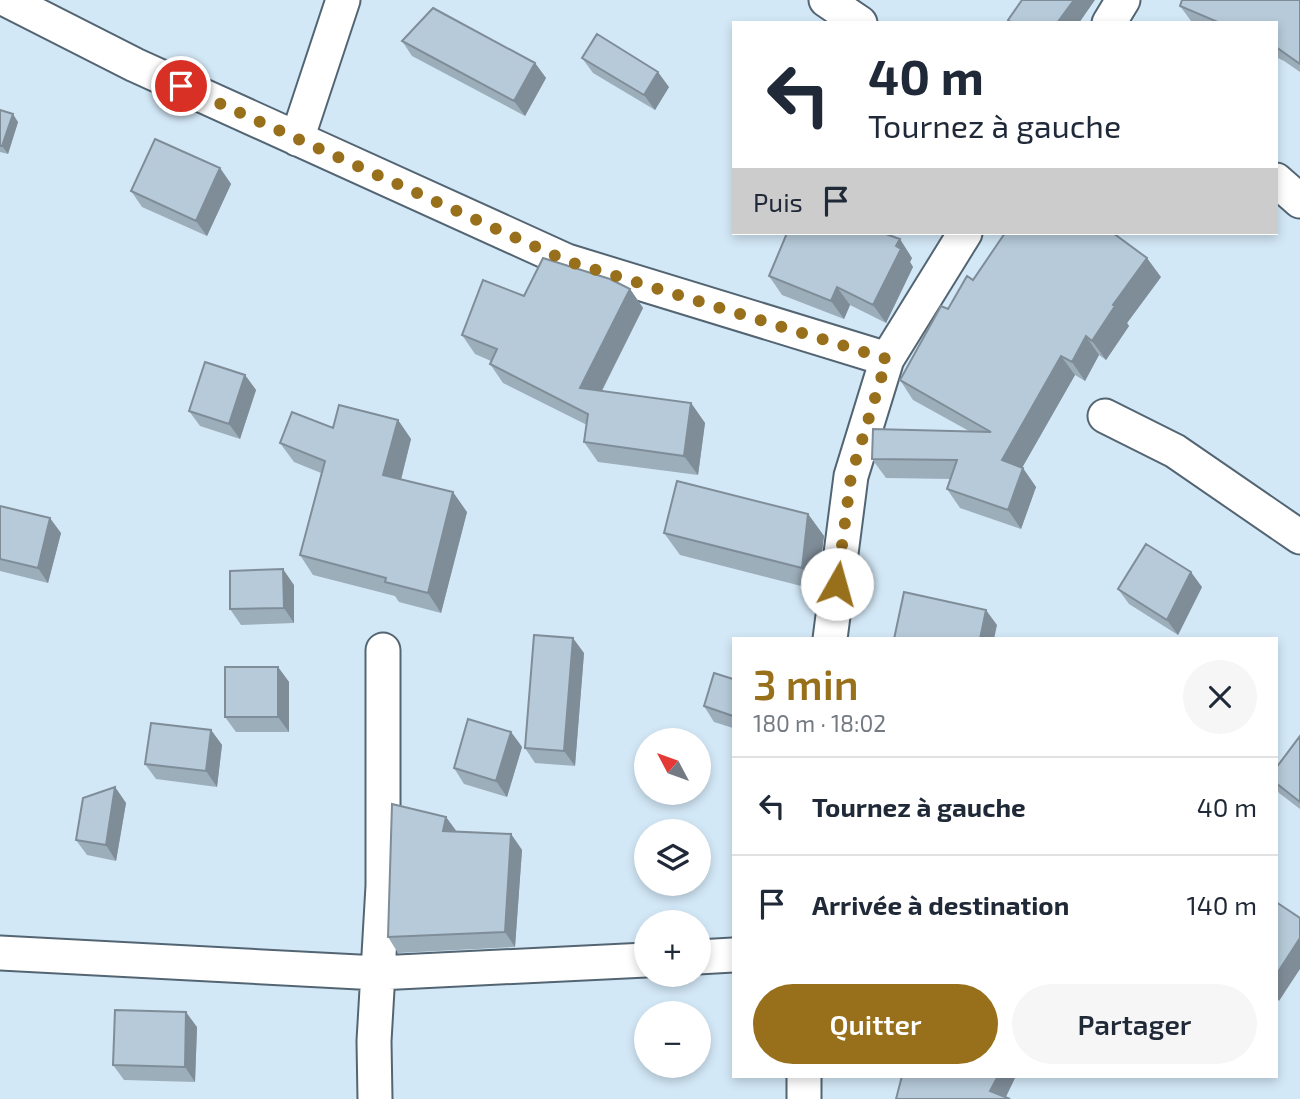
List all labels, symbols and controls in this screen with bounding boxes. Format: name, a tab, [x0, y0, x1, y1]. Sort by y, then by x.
text: 40 m	[868, 46, 984, 105]
icon: left	[753, 49, 844, 140]
pin	[151, 56, 211, 116]
icon: arrive	[162, 67, 200, 105]
text: Tournez à gauche	[868, 106, 1121, 144]
icon: arrive	[817, 182, 855, 220]
text: Puis	[753, 186, 803, 217]
position arrow	[800, 547, 874, 621]
text: 3 min	[753, 658, 859, 708]
button: close	[1183, 660, 1257, 734]
text: 180 m · 18:02	[753, 709, 886, 737]
north arrow	[634, 728, 710, 805]
map controls	[634, 728, 711, 1078]
icon: left	[753, 787, 791, 825]
text: Tournez à gauche	[812, 791, 1026, 822]
text: 40 m	[1197, 791, 1257, 822]
button: layers	[634, 819, 711, 896]
icon: arrive	[753, 885, 791, 923]
text: Arrivée à destination	[812, 889, 1069, 920]
text: 140 m	[1186, 889, 1257, 920]
button: +	[634, 910, 711, 987]
button: Quitter	[753, 984, 998, 1064]
button: Partager	[1012, 984, 1257, 1064]
button: −	[634, 1001, 711, 1078]

